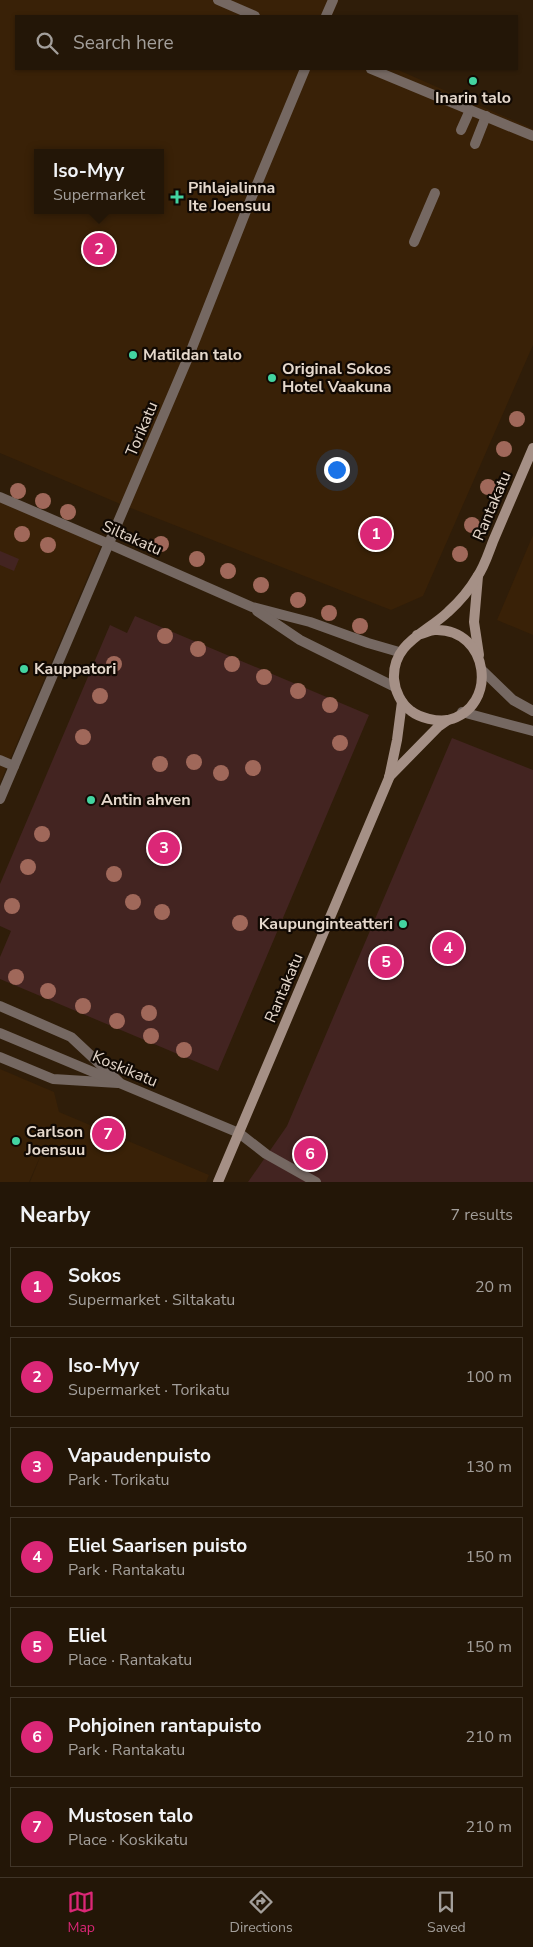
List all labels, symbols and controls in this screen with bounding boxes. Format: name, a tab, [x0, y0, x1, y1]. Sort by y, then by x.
search box	[15, 15, 518, 70]
icon: search	[33, 29, 61, 57]
text: Search here	[73, 30, 174, 56]
marker: Inarin talo	[467, 75, 479, 87]
place label: Inarin talo	[435, 87, 511, 109]
popup	[34, 149, 164, 214]
text: Iso-Myy	[53, 158, 124, 184]
place label: Pihlajalinna Ite Joensuu	[188, 177, 275, 217]
text: Supermarket	[53, 184, 145, 206]
marker: Pihlajalinna Ite Joensuu	[170, 190, 184, 204]
pin: 2	[83, 230, 115, 268]
place label: Matildan talo	[143, 344, 242, 366]
marker: Matildan talo	[127, 349, 139, 361]
place label: Original Sokos Hotel Vaakuna	[282, 358, 392, 398]
marker: Original Sokos Hotel Vaakuna	[266, 372, 278, 384]
street label: Torikatu	[121, 398, 163, 460]
your location	[324, 457, 350, 483]
street label: Rantakatu	[468, 468, 516, 544]
street label: Siltakatu	[99, 515, 165, 561]
pin: 1	[360, 515, 392, 553]
place label: Kauppatori	[34, 658, 116, 680]
marker: Kauppatori	[18, 663, 30, 675]
place label: Antin ahven	[101, 789, 191, 811]
marker: Antin ahven	[85, 794, 97, 806]
pin: 3	[148, 829, 180, 867]
place label: Kaupunginteatteri	[259, 913, 393, 935]
marker: Kaupunginteatteri	[397, 918, 409, 930]
pin: 4	[432, 929, 464, 967]
pin: 5	[370, 943, 402, 981]
street label: Rantakatu	[260, 950, 308, 1026]
street label: Koskikatu	[89, 1045, 161, 1093]
pin: 7	[92, 1115, 124, 1153]
place label: Carlson Joensuu	[25, 1121, 85, 1161]
marker: Carlson Joensuu	[10, 1135, 22, 1147]
pin: 6	[294, 1135, 326, 1173]
text: Nearby	[20, 1201, 90, 1229]
text: 7 results	[451, 1204, 513, 1226]
text: Sokos	[68, 1263, 121, 1289]
text: 1	[32, 1276, 42, 1298]
text: 20 m	[475, 1276, 512, 1298]
text: Supermarket · Siltakatu	[68, 1289, 235, 1311]
text: Iso-Myy	[68, 1353, 139, 1379]
text: 2	[32, 1366, 42, 1388]
text: 100 m	[465, 1366, 512, 1388]
text: Supermarket · Torikatu	[68, 1379, 230, 1401]
text: Vapaudenpuisto	[68, 1443, 211, 1469]
text: 3	[32, 1456, 42, 1478]
text: 130 m	[465, 1456, 512, 1478]
text: Park · Torikatu	[68, 1469, 170, 1491]
text: Eliel Saarisen puisto	[68, 1533, 247, 1559]
text: 4	[32, 1546, 42, 1568]
text: 150 m	[465, 1546, 512, 1568]
text: Park · Rantakatu	[68, 1559, 185, 1581]
text: Eliel	[68, 1623, 107, 1649]
text: 5	[32, 1636, 42, 1658]
text: 150 m	[465, 1636, 512, 1658]
text: Place · Rantakatu	[68, 1649, 192, 1671]
text: Pohjoinen rantapuisto	[68, 1713, 261, 1739]
text: 6	[32, 1726, 42, 1748]
text: 210 m	[465, 1726, 512, 1748]
text: Park · Rantakatu	[68, 1739, 185, 1761]
text: Mustosen talo	[68, 1803, 193, 1829]
text: 7	[32, 1816, 42, 1838]
text: 210 m	[465, 1816, 512, 1838]
text: Place · Koskikatu	[68, 1829, 188, 1851]
tab: Map	[67, 1888, 95, 1937]
tab: Directions	[230, 1888, 293, 1937]
tab: Saved	[427, 1888, 466, 1937]

